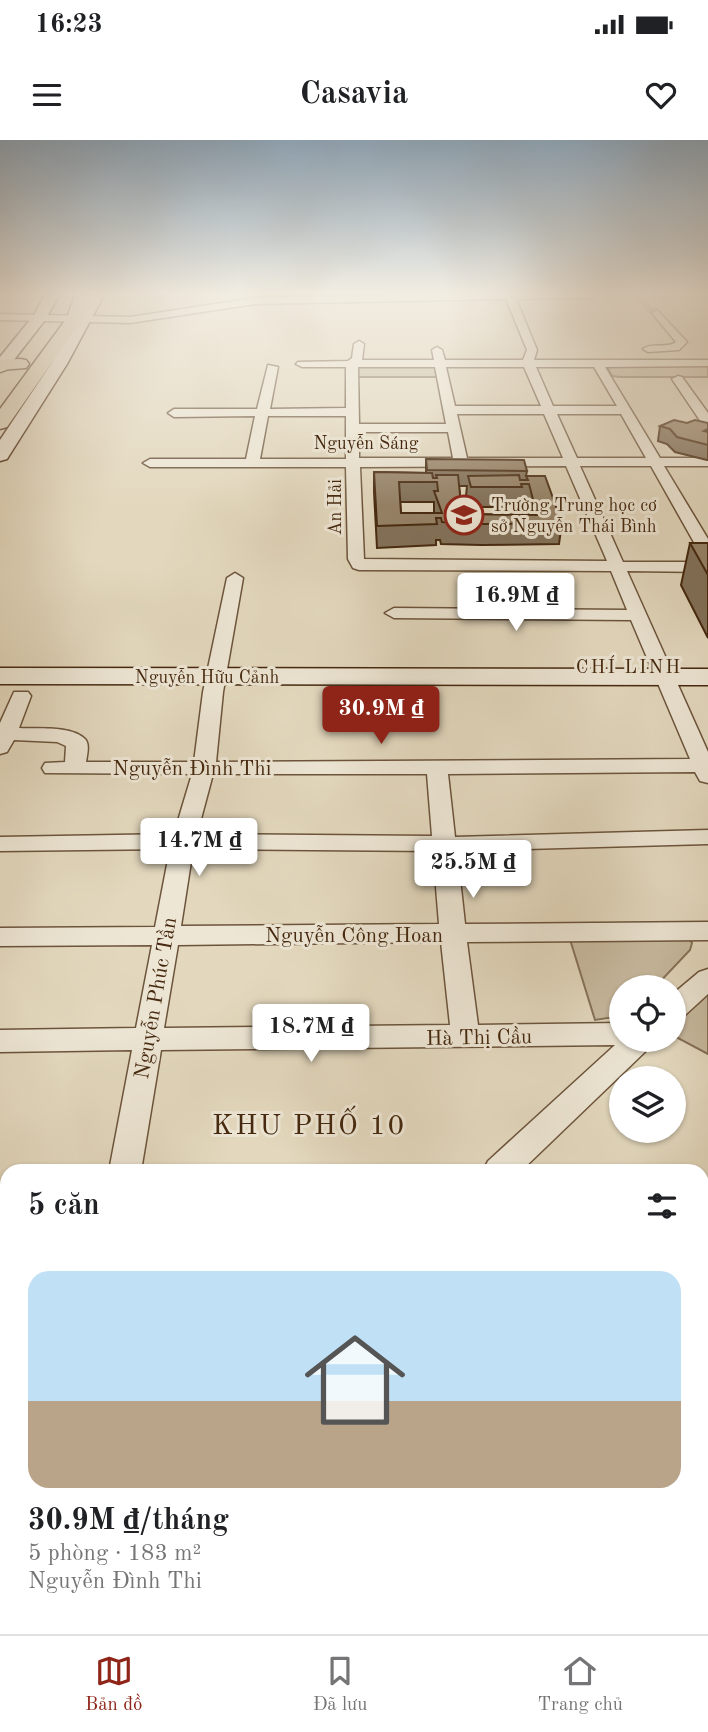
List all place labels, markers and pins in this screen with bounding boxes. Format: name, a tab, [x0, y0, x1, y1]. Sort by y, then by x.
school or university icon: Trường Trung học cơ sở Nguyễn Thái Bình	[443, 494, 485, 536]
place label: Trường Trung học cơ sở Nguyễn Thái Bình	[491, 497, 657, 536]
pin: 16.9M ₫	[451, 574, 581, 633]
pin: 30.9M ₫	[316, 686, 446, 746]
pin: 14.7M ₫	[134, 818, 264, 878]
pin: 25.5M ₫	[408, 840, 538, 900]
pin: 18.7M ₫	[246, 1004, 376, 1064]

